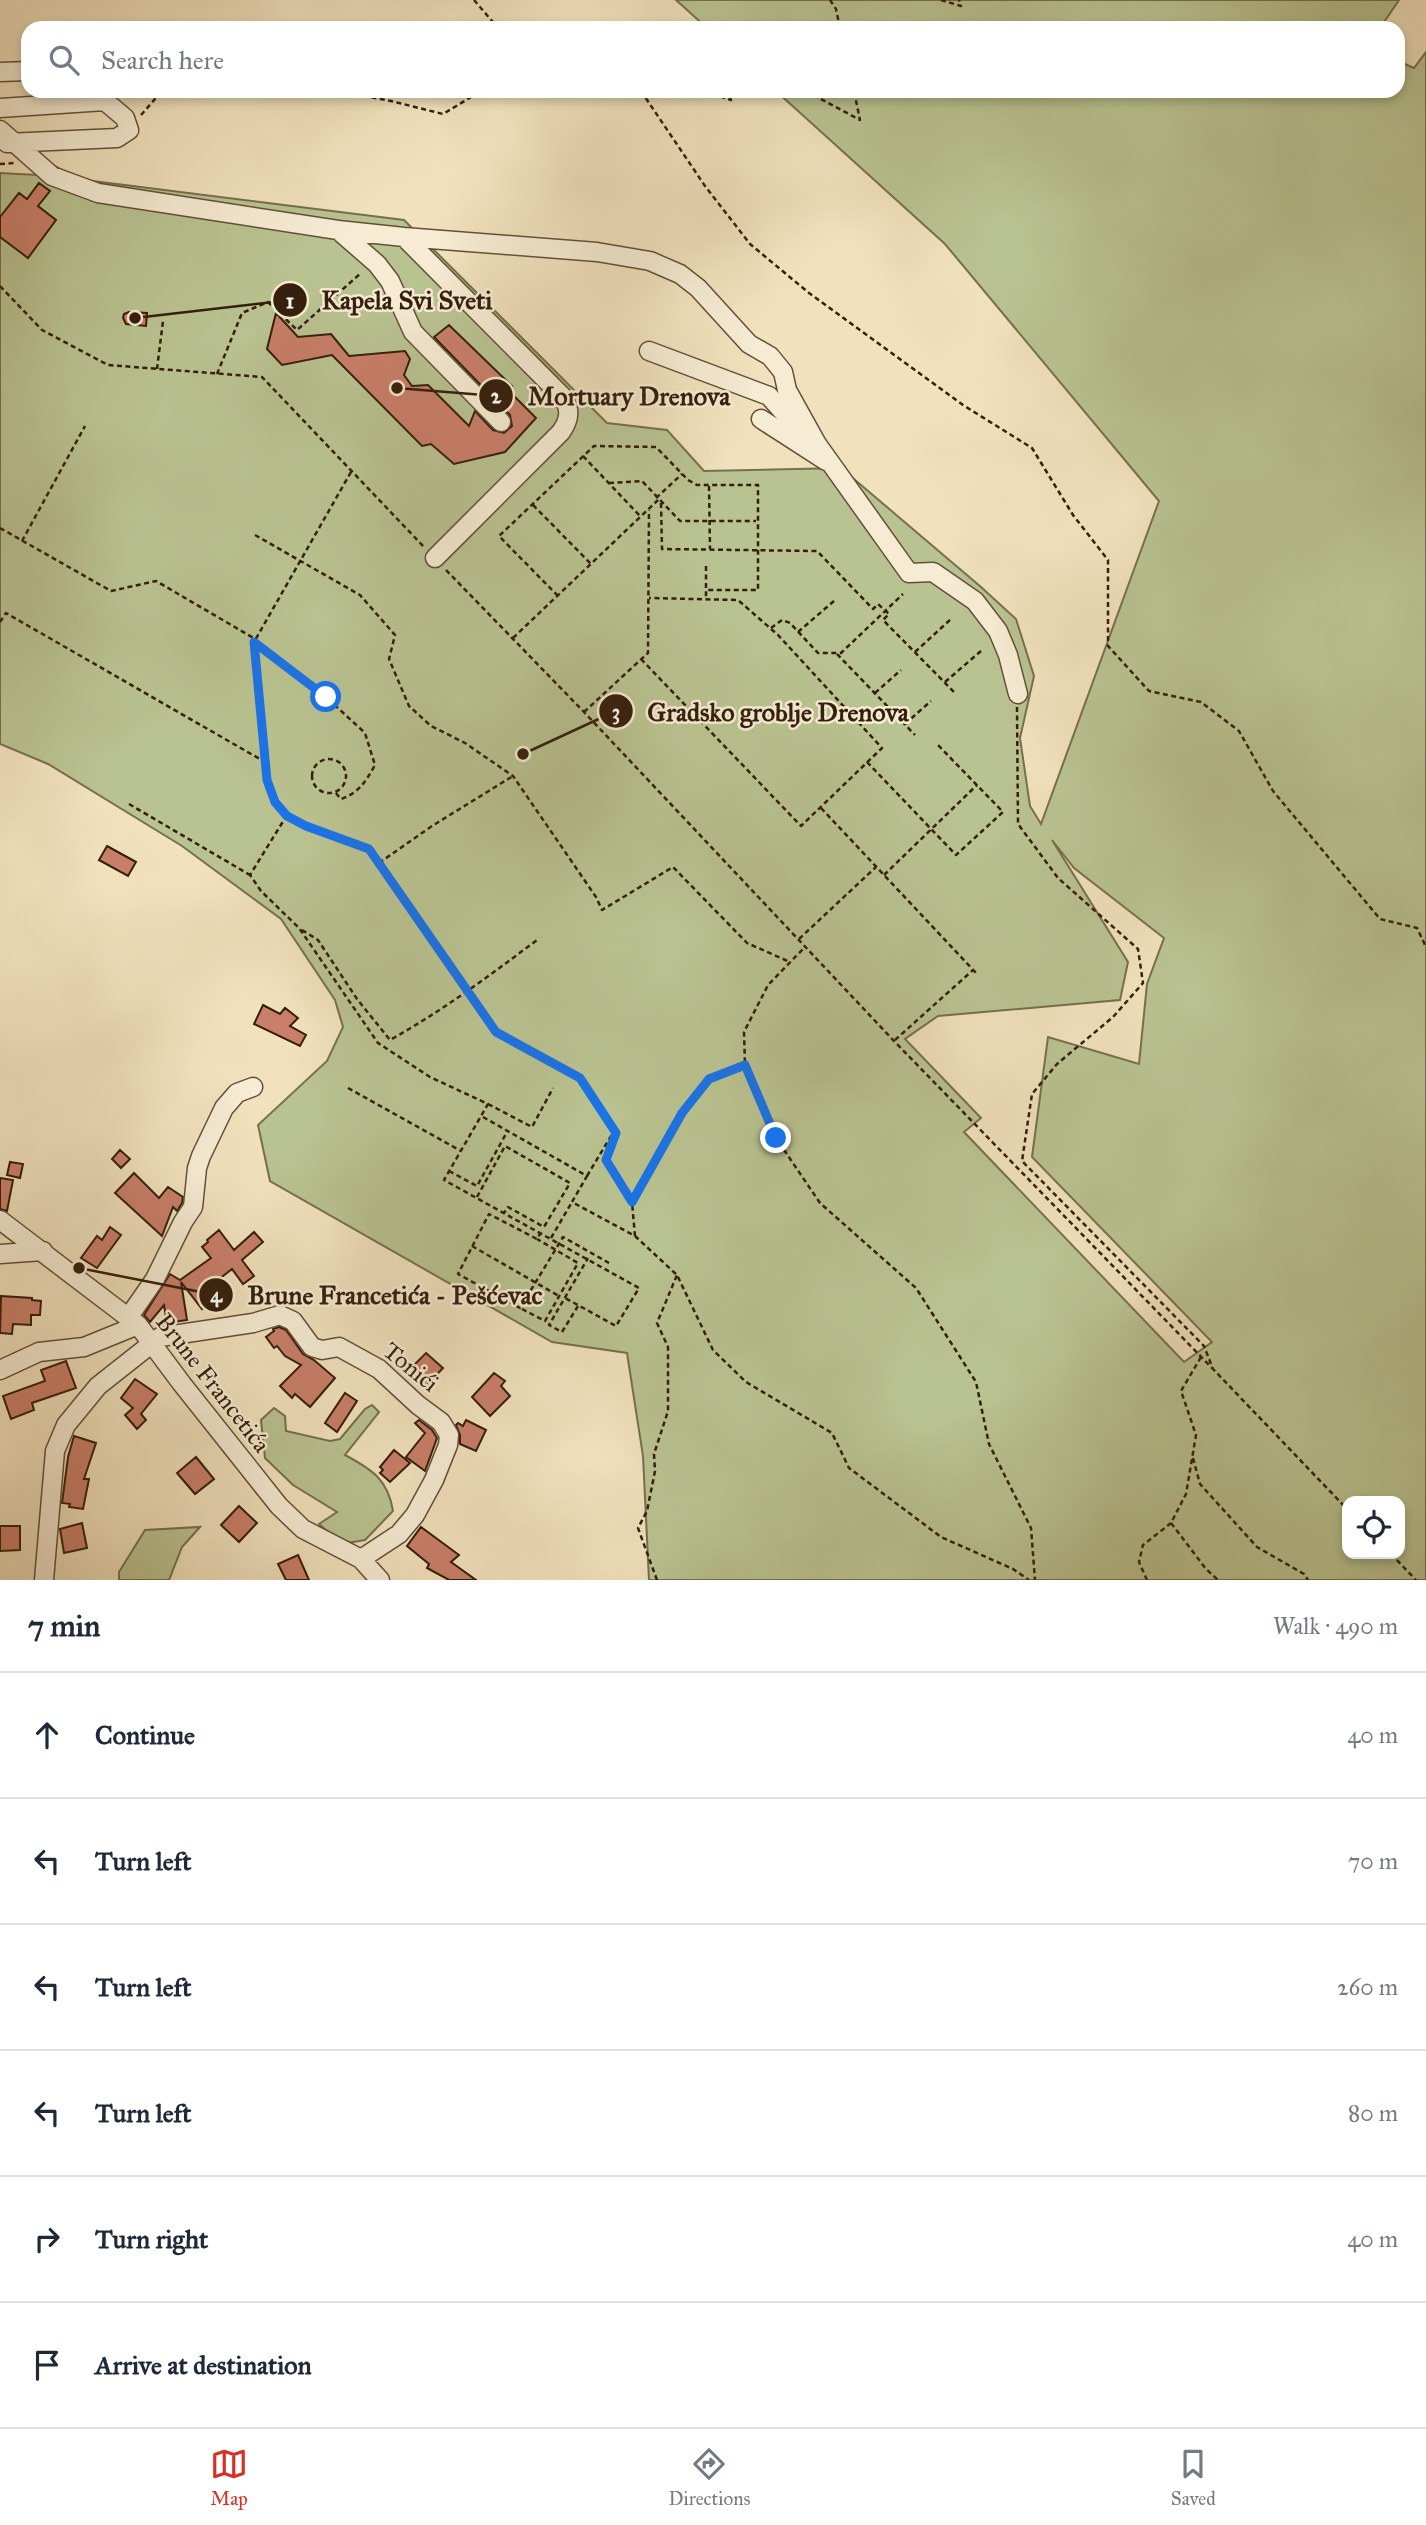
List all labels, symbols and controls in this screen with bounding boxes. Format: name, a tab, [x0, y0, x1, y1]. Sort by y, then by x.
search box	[21, 21, 1405, 98]
icon: search	[45, 41, 83, 79]
text: Search here	[101, 44, 224, 76]
callout: Kapela Svi Sveti	[273, 277, 507, 324]
text: Kapela Svi Sveti	[322, 284, 493, 316]
text: 1	[286, 288, 294, 314]
callout: Mortuary Drenova	[479, 372, 744, 419]
text: Mortuary Drenova	[528, 380, 731, 412]
text: 2	[491, 383, 502, 409]
route start	[310, 681, 341, 712]
callout: Gradsko groblje Drenova	[598, 688, 923, 735]
text: Gradsko groblje Drenova	[647, 696, 910, 729]
text: 3	[612, 699, 620, 725]
route end	[760, 1122, 791, 1153]
callout: Brune Francetića - Pešćevac	[198, 1272, 556, 1319]
text: Brune Francetića - Pešćevac	[248, 1279, 543, 1311]
text: 4	[210, 1282, 223, 1308]
street label: Brune Francetića	[149, 1307, 277, 1459]
street label: Tonići	[377, 1336, 445, 1399]
map controls	[1342, 1496, 1405, 1559]
button: locate	[1342, 1496, 1405, 1559]
text: 7 min	[28, 1608, 100, 1644]
text: Walk · 490 m	[1273, 1612, 1398, 1640]
icon: ahead	[28, 1716, 66, 1754]
text: Continue	[95, 1719, 195, 1751]
text: 40 m	[1348, 1721, 1398, 1749]
icon: left	[28, 1842, 66, 1880]
text: Turn left	[95, 1845, 191, 1877]
text: 70 m	[1348, 1847, 1398, 1875]
icon: left	[28, 1968, 66, 2006]
text: Turn left	[95, 1971, 191, 2003]
text: 260 m	[1337, 1973, 1398, 2001]
icon: left	[28, 2094, 66, 2132]
text: Turn left	[95, 2097, 191, 2129]
text: 80 m	[1348, 2099, 1398, 2127]
icon: right	[28, 2220, 66, 2258]
text: Turn right	[95, 2223, 208, 2255]
text: 40 m	[1348, 2225, 1398, 2253]
icon: arrive	[28, 2346, 66, 2384]
text: Arrive at destination	[95, 2349, 312, 2381]
tab: Map	[210, 2445, 248, 2510]
tab: Directions	[668, 2445, 750, 2510]
tab: Saved	[1171, 2445, 1216, 2510]

